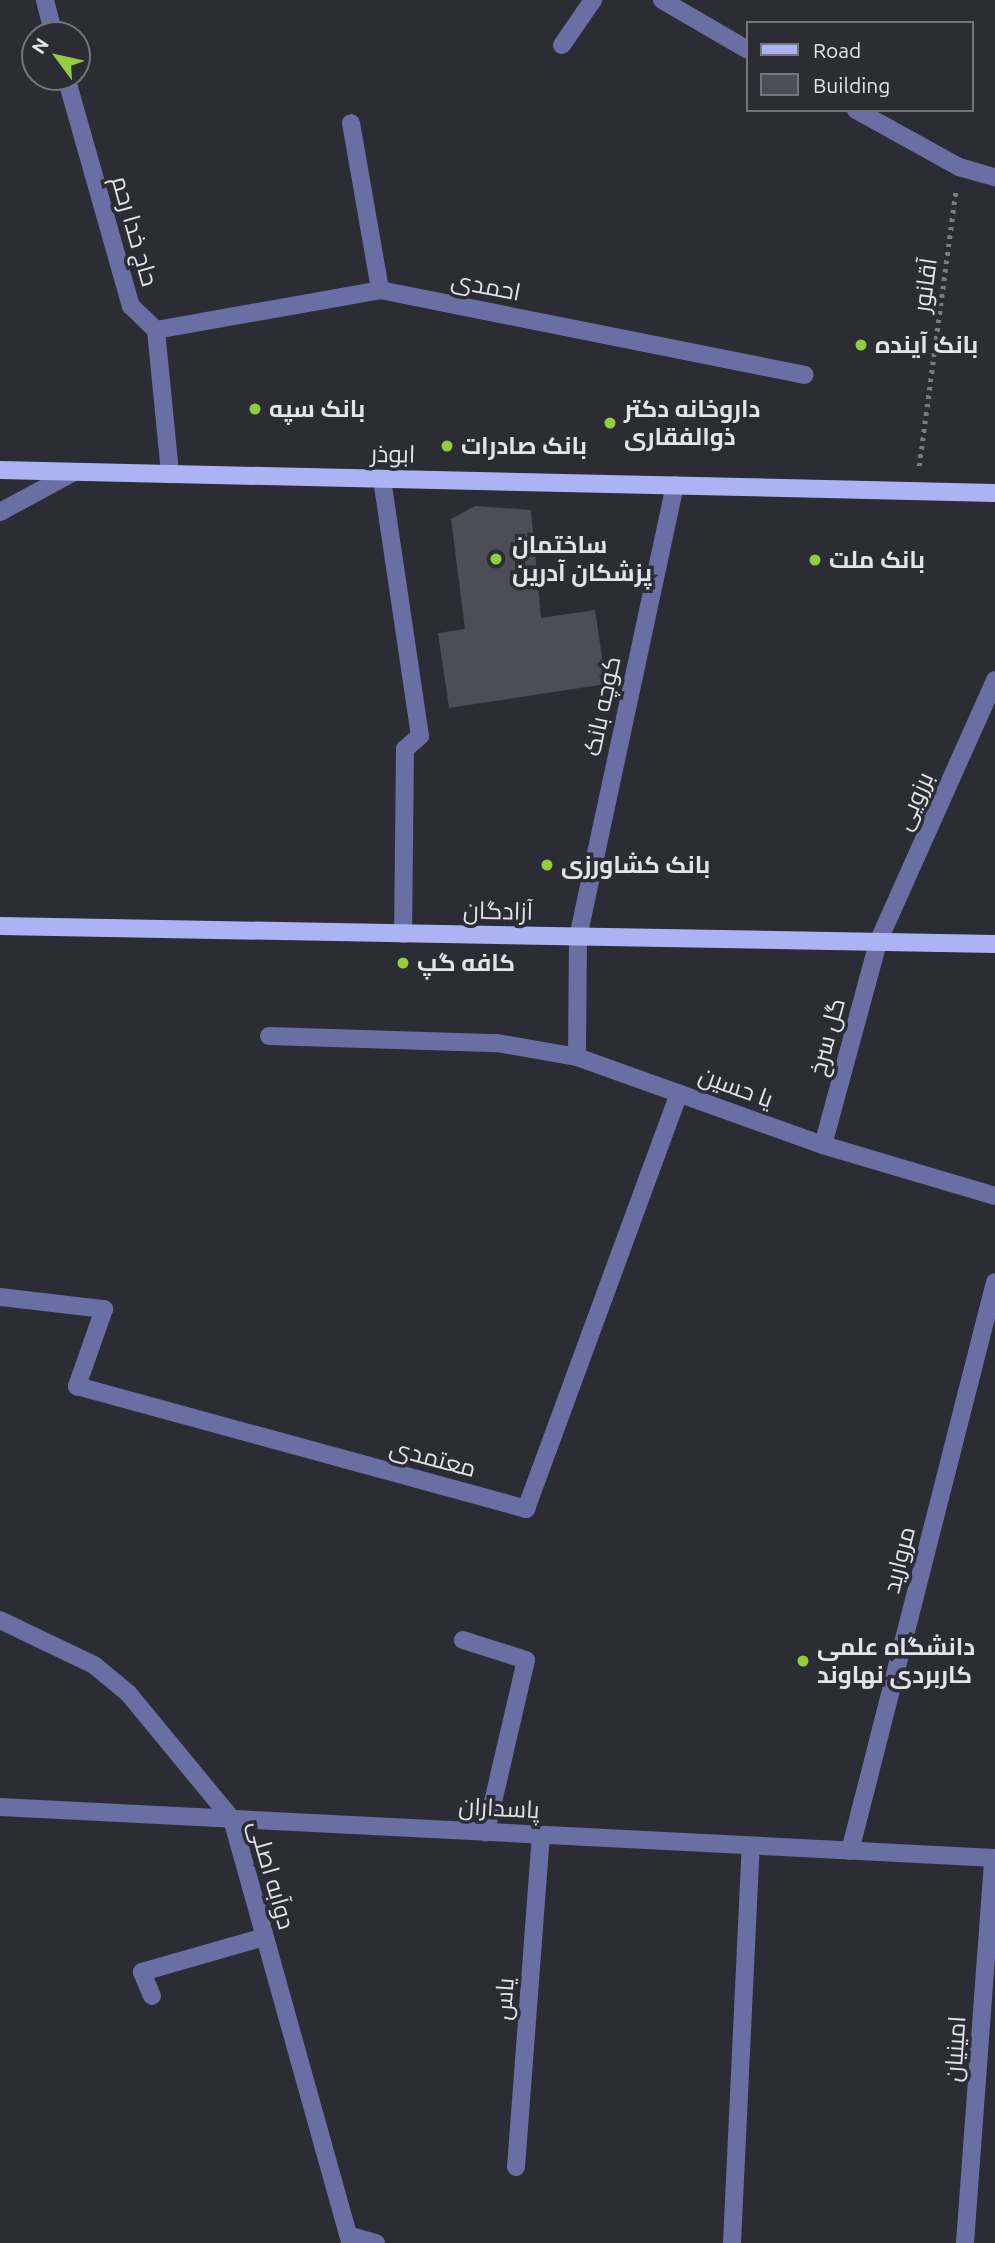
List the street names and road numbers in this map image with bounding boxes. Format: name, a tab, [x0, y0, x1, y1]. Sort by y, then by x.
street label: حاج خدا رحم	[106, 173, 164, 289]
street label: آقانور	[907, 256, 943, 314]
street label: احمدی	[449, 265, 523, 307]
street label: ابوذر	[370, 439, 416, 469]
street label: کوچه بانک	[577, 654, 627, 758]
street label: برزویی	[889, 767, 939, 835]
street label: آزادگان	[463, 896, 533, 926]
street label: گل سرخ	[803, 995, 851, 1079]
street label: یا حسین	[695, 1060, 777, 1114]
street label: معتمدی	[387, 1433, 479, 1483]
street label: مروارید	[877, 1524, 921, 1596]
street label: پاسداران	[458, 1791, 540, 1825]
street label: دوآبه اصلی	[243, 1817, 301, 1933]
street label: یاس	[488, 1977, 520, 2021]
street label: امینیان	[938, 2015, 972, 2083]

